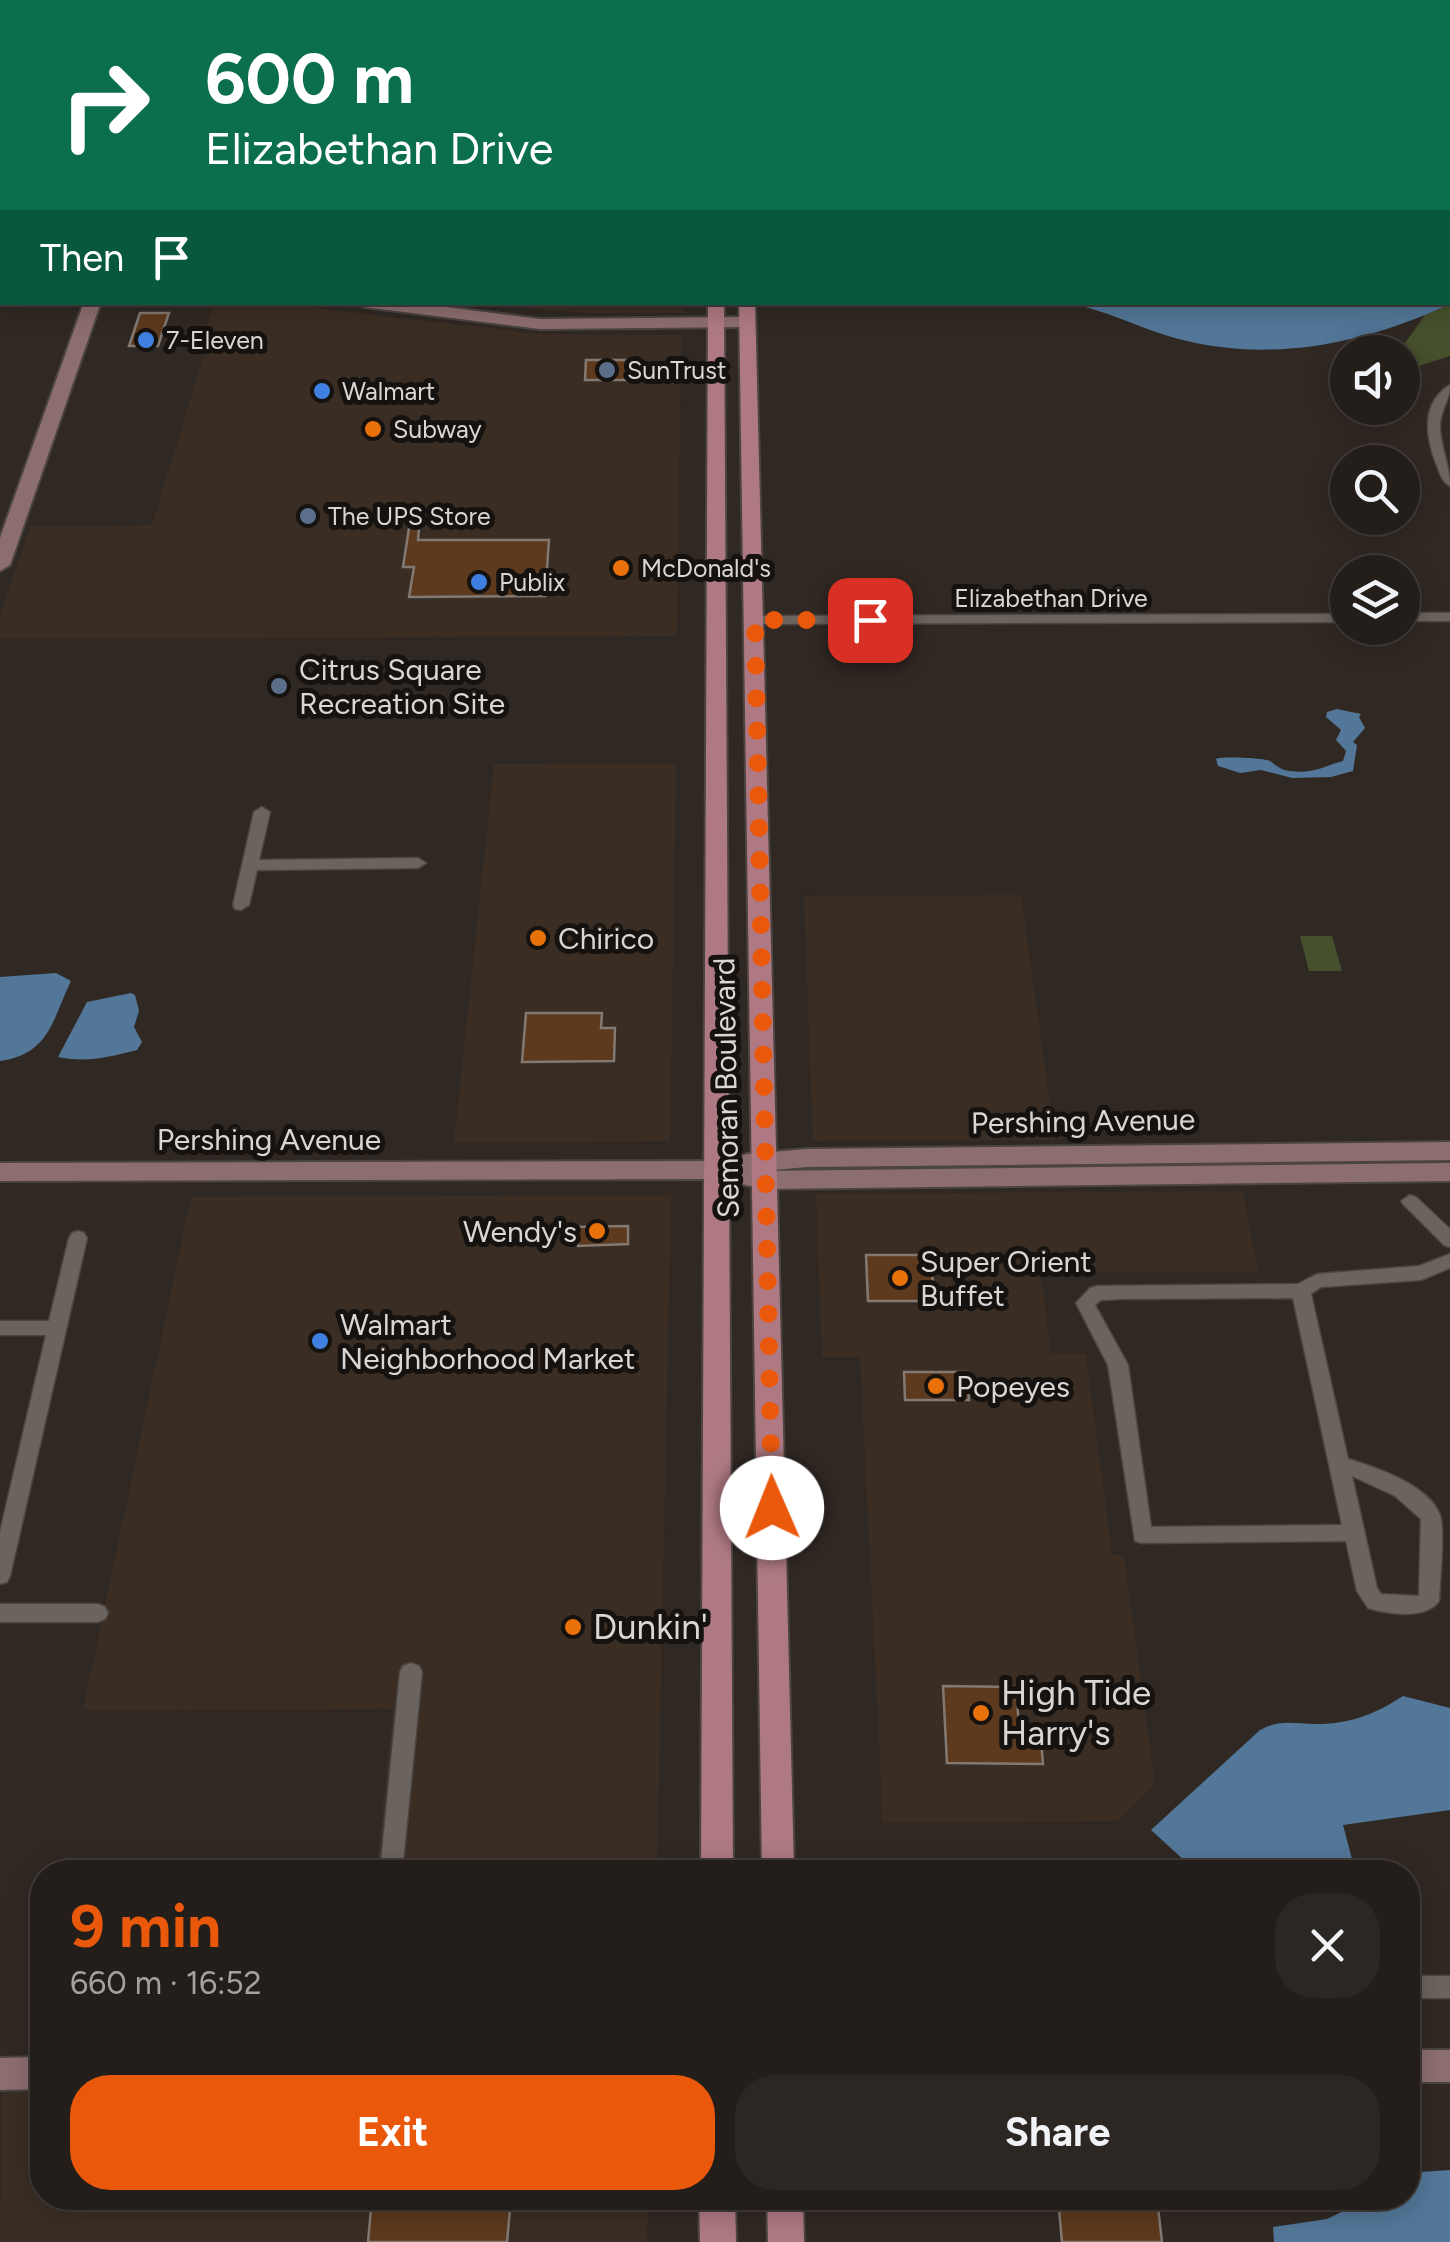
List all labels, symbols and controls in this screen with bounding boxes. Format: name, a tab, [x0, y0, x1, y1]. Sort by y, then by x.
text: 600 m	[205, 36, 414, 121]
icon: right	[40, 40, 170, 170]
text: Elizabethan Drive	[205, 121, 553, 175]
icon: arrive	[144, 230, 199, 285]
text: Then	[40, 235, 124, 281]
place label: 7-Eleven	[166, 325, 264, 355]
marker: 7-Eleven	[135, 329, 157, 351]
map controls	[1330, 335, 1420, 645]
button: sound	[1330, 335, 1420, 425]
place label: SunTrust	[627, 355, 726, 385]
marker: SunTrust	[596, 359, 618, 381]
place label: Walmart	[342, 376, 435, 406]
marker: Walmart	[311, 380, 333, 402]
place label: Subway	[393, 414, 482, 444]
marker: Subway	[362, 418, 384, 440]
button: search	[1330, 445, 1420, 535]
place label: The UPS Store	[328, 501, 491, 531]
marker: The UPS Store	[297, 505, 319, 527]
place label: McDonald's	[641, 553, 771, 583]
button: layers	[1330, 555, 1420, 645]
marker: McDonald's	[610, 557, 632, 579]
place label: Publix	[499, 567, 565, 597]
marker: Publix	[468, 571, 490, 593]
pin	[828, 578, 913, 663]
street label: Elizabethan Drive	[954, 583, 1148, 613]
icon: arrive	[843, 593, 898, 648]
place label: Citrus Square Recreation Site	[299, 651, 505, 722]
marker: Citrus Square Recreation Site	[268, 675, 290, 697]
place label: Chirico	[558, 920, 654, 957]
marker: Chirico	[527, 927, 549, 949]
street label: Semoran Boulevard	[705, 957, 747, 1219]
street label: Pershing Avenue	[970, 1101, 1196, 1141]
street label: Pershing Avenue	[157, 1121, 381, 1158]
place label: Wendy's	[463, 1213, 577, 1250]
marker: Wendy's	[586, 1220, 608, 1242]
place label: Super Orient Buffet	[920, 1243, 1092, 1314]
marker: Super Orient Buffet	[889, 1267, 911, 1289]
place label: Walmart Neighborhood Market	[340, 1306, 635, 1377]
marker: Walmart Neighborhood Market	[309, 1330, 331, 1352]
place label: Popeyes	[956, 1368, 1070, 1405]
marker: Popeyes	[925, 1375, 947, 1397]
position arrow	[720, 1456, 824, 1560]
place label: Dunkin'	[593, 1606, 708, 1648]
marker: Dunkin'	[562, 1616, 584, 1638]
place label: High Tide Harry's	[1001, 1672, 1151, 1754]
marker: High Tide Harry's	[970, 1702, 992, 1724]
text: 9 min	[70, 1890, 221, 1962]
button: close	[1275, 1893, 1380, 1998]
text: 660 m · 16:52	[70, 1964, 262, 2002]
button: Exit	[70, 2075, 715, 2190]
button: Share	[735, 2075, 1380, 2190]

